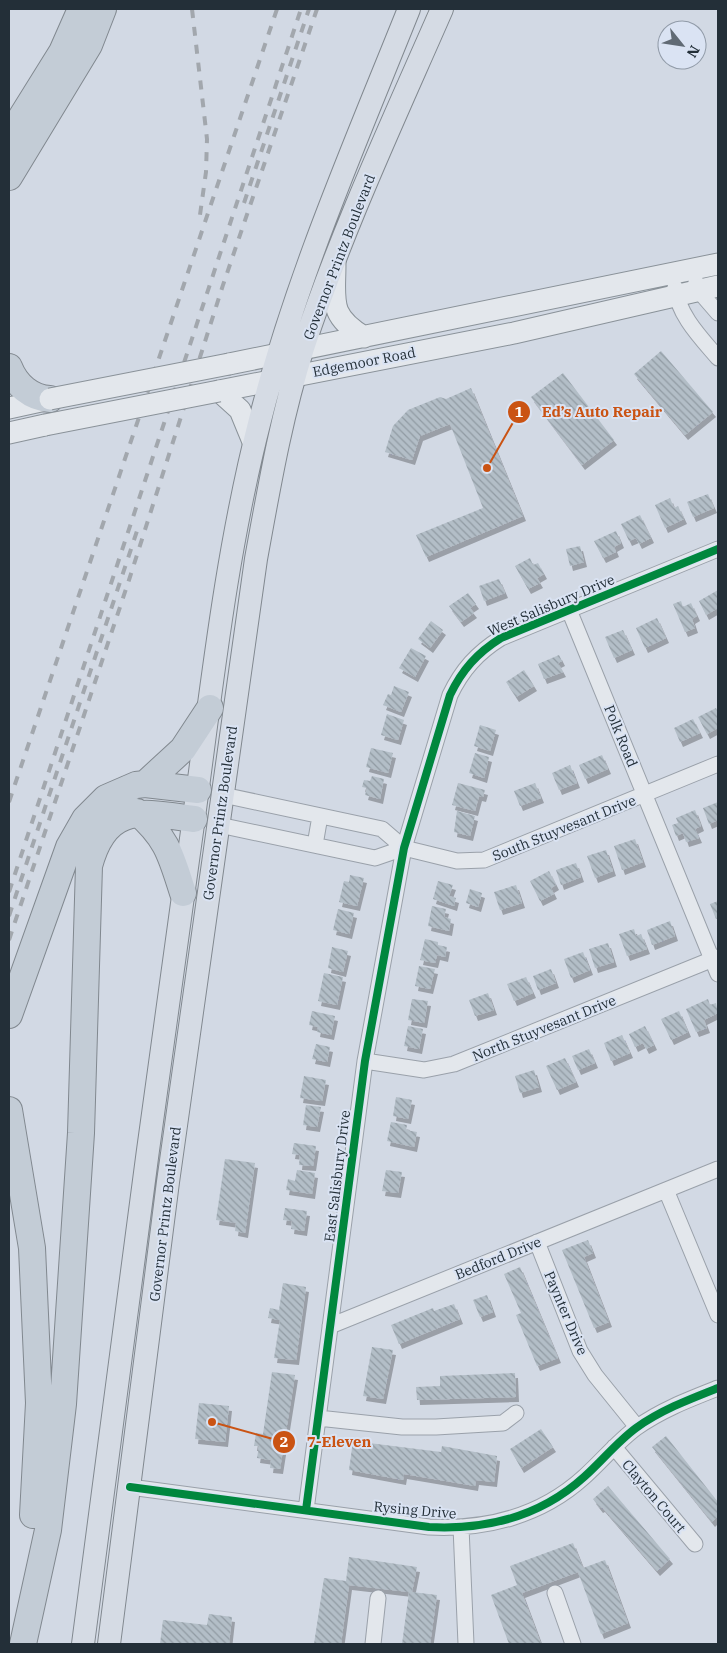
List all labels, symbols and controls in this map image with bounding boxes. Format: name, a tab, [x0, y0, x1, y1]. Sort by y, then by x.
north arrow	[657, 20, 707, 70]
text: N	[683, 42, 704, 61]
street label: Governor Printz Boulevard	[299, 171, 379, 342]
street label: Edgemoor Road	[311, 343, 417, 381]
callout: Ed’s Auto Repair	[506, 397, 672, 427]
text: 1	[514, 402, 524, 421]
text: Ed’s Auto Repair	[542, 402, 663, 421]
street label: West Salisbury Drive	[485, 570, 617, 640]
street label: Polk Road	[600, 702, 642, 770]
street label: Governor Printz Boulevard	[199, 724, 241, 901]
street label: South Stuyvesant Drive	[490, 791, 638, 865]
street label: North Stuyvesant Drive	[469, 991, 619, 1065]
street label: East Salisbury Drive	[320, 1109, 354, 1243]
street label: Governor Printz Boulevard	[145, 1125, 185, 1302]
street label: Bedford Drive	[452, 1233, 544, 1283]
street label: Paynter Drive	[540, 1268, 592, 1358]
callout: 7-Eleven	[271, 1427, 381, 1457]
text: 2	[279, 1432, 289, 1451]
text: 7-Eleven	[307, 1432, 371, 1451]
street label: Clayton Court	[618, 1456, 690, 1536]
street label: Rysing Drive	[373, 1497, 457, 1523]

